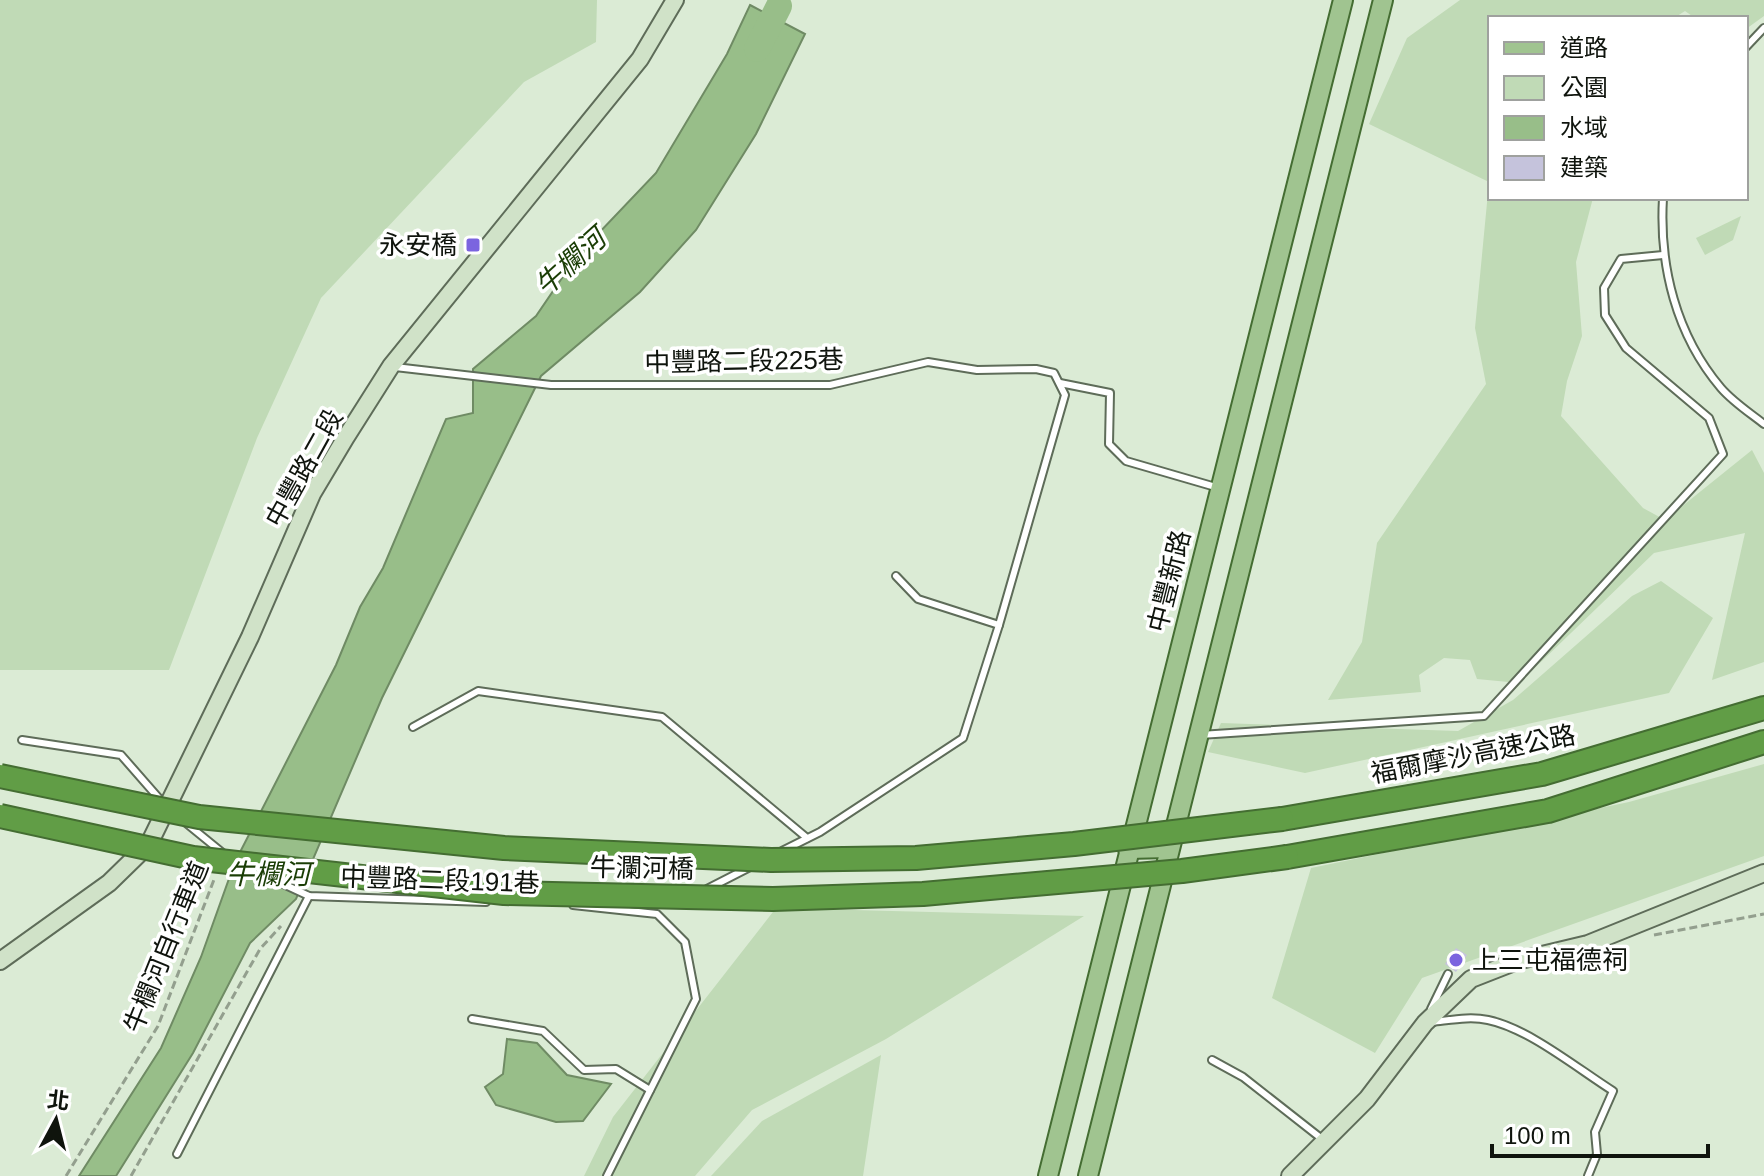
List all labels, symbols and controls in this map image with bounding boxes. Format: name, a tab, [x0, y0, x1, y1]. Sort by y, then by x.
legend	[1488, 16, 1748, 200]
text: 道路	[1560, 34, 1608, 61]
text: 公園	[1560, 74, 1608, 101]
text: 水域	[1560, 114, 1608, 141]
text: 建築	[1560, 154, 1608, 181]
water label: 牛欄河	[529, 219, 616, 302]
place label: 永安橋	[379, 230, 457, 260]
marker: 永安橋	[464, 236, 482, 254]
street label: 中豐路二段225巷	[644, 344, 844, 378]
street label: 中豐路二段	[259, 404, 349, 532]
street label: 中豐新路	[1142, 527, 1196, 635]
street label: 福爾摩沙高速公路	[1368, 719, 1578, 789]
street label: 牛瀾河橋	[590, 852, 694, 884]
street label: 牛欄河自行車道	[118, 857, 214, 1037]
water label: 牛欄河	[226, 859, 315, 890]
street label: 中豐路二段191巷	[340, 862, 540, 898]
place label: 上三屯福德祠	[1472, 945, 1628, 975]
marker: 上三屯福德祠	[1447, 951, 1465, 969]
north arrow	[16, 1080, 96, 1160]
text: 北	[46, 1087, 71, 1114]
scale bar	[1492, 1108, 1708, 1158]
text: 100 m	[1504, 1122, 1571, 1149]

